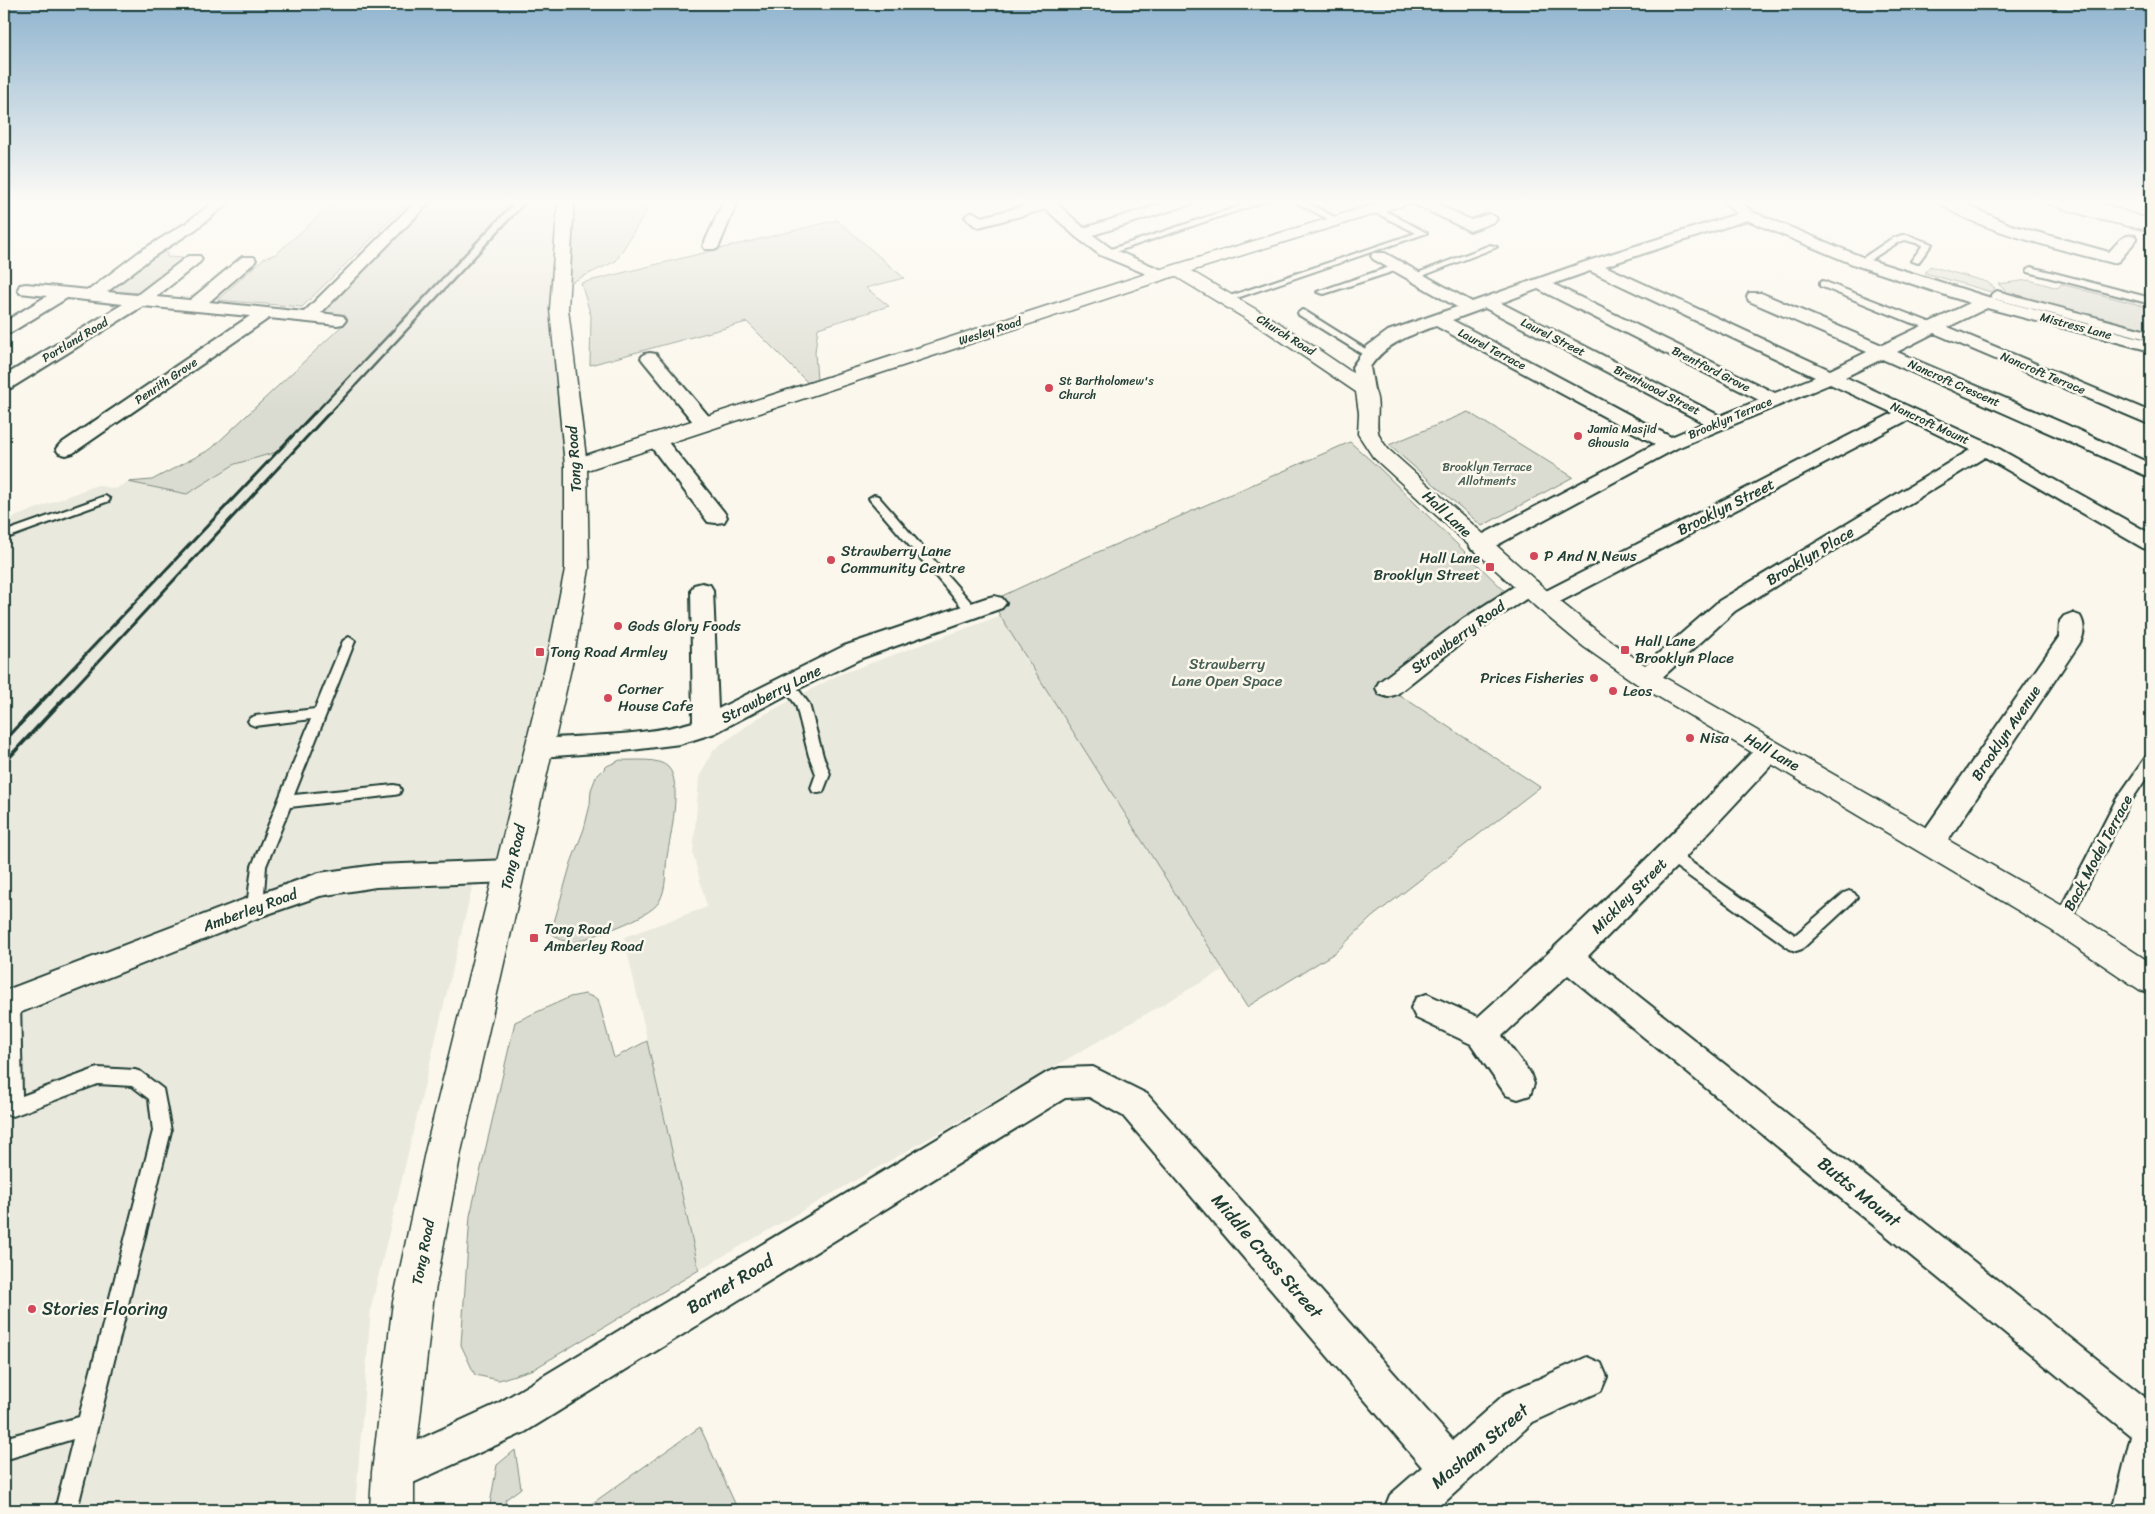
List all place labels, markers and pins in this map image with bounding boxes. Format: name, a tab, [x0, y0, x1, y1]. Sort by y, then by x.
place label: St Bartholomew's Church	[1059, 370, 1154, 406]
marker: St Bartholomew's Church	[1043, 382, 1055, 394]
place label: Jamia Masjid Ghousia	[1587, 418, 1658, 454]
marker: Jamia Masjid Ghousia	[1572, 430, 1584, 442]
place label: Strawberry Lane Community Centre	[841, 538, 966, 581]
place label: P And N News	[1544, 543, 1637, 569]
place label: Hall Lane Brooklyn Street	[1374, 545, 1480, 588]
marker: P And N News	[1528, 550, 1540, 562]
marker: Strawberry Lane Community Centre	[825, 554, 837, 566]
marker: Hall Lane Brooklyn Street	[1484, 561, 1496, 573]
place label: Gods Glory Foods	[628, 613, 741, 639]
marker: Gods Glory Foods	[612, 620, 624, 632]
place label: Hall Lane Brooklyn Place	[1635, 628, 1734, 671]
place label: Tong Road Armley	[550, 639, 668, 665]
marker: Hall Lane Brooklyn Place	[1619, 644, 1631, 656]
marker: Tong Road Armley	[534, 646, 546, 658]
place label: Prices Fisheries	[1480, 665, 1584, 691]
marker: Prices Fisheries	[1588, 672, 1600, 684]
place label: Corner House Cafe	[618, 676, 694, 719]
place label: Leos	[1623, 678, 1652, 704]
marker: Leos	[1607, 685, 1619, 697]
marker: Corner House Cafe	[602, 692, 614, 704]
place label: Nisa	[1700, 725, 1729, 751]
marker: Nisa	[1684, 732, 1696, 744]
place label: Tong Road Amberley Road	[543, 916, 644, 959]
marker: Tong Road Amberley Road	[528, 932, 540, 944]
place label: Stories Flooring	[42, 1293, 168, 1325]
marker: Stories Flooring	[26, 1303, 38, 1315]

